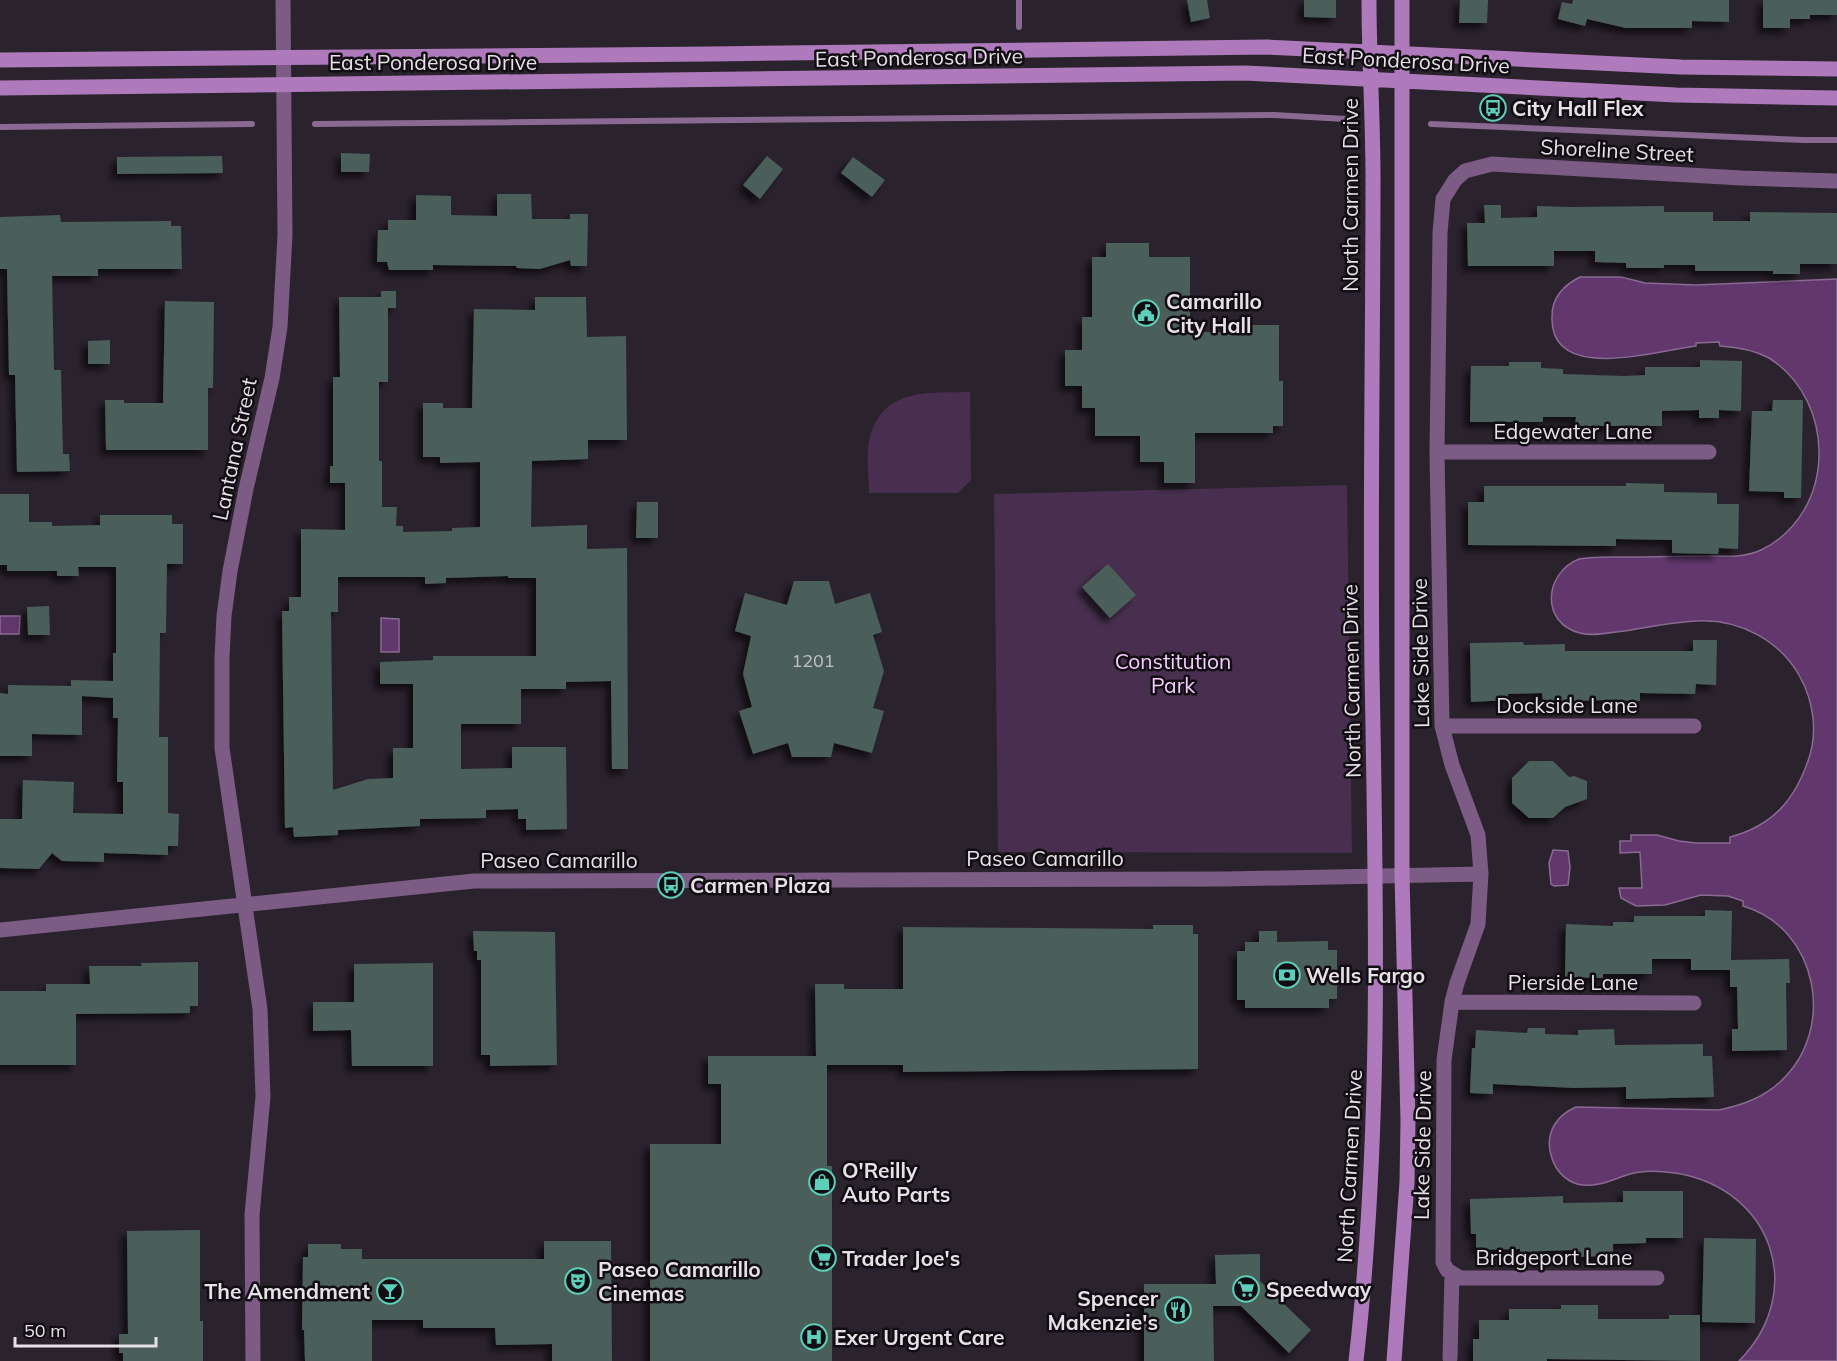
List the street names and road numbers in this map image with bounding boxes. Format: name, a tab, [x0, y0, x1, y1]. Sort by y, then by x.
street label: East Ponderosa Drive	[815, 42, 1023, 72]
street label: East Ponderosa Drive	[1301, 42, 1511, 78]
street label: East Ponderosa Drive	[329, 49, 537, 75]
street label: North Carmen Drive	[1337, 98, 1363, 292]
street label: Shoreline Street	[1540, 133, 1694, 167]
street label: Lantana Street	[206, 375, 262, 523]
street label: Edgewater Lane	[1493, 418, 1653, 444]
street label: Lake Side Drive	[1406, 578, 1434, 728]
street label: North Carmen Drive	[1336, 584, 1366, 778]
street label: Dockside Lane	[1496, 692, 1638, 718]
street label: Paseo Camarillo	[966, 845, 1124, 871]
street label: Paseo Camarillo	[480, 847, 638, 873]
street label: Pierside Lane	[1508, 969, 1638, 995]
street label: North Carmen Drive	[1331, 1069, 1367, 1263]
street label: Lake Side Drive	[1408, 1070, 1436, 1220]
street label: Bridgeport Lane	[1476, 1244, 1632, 1270]

